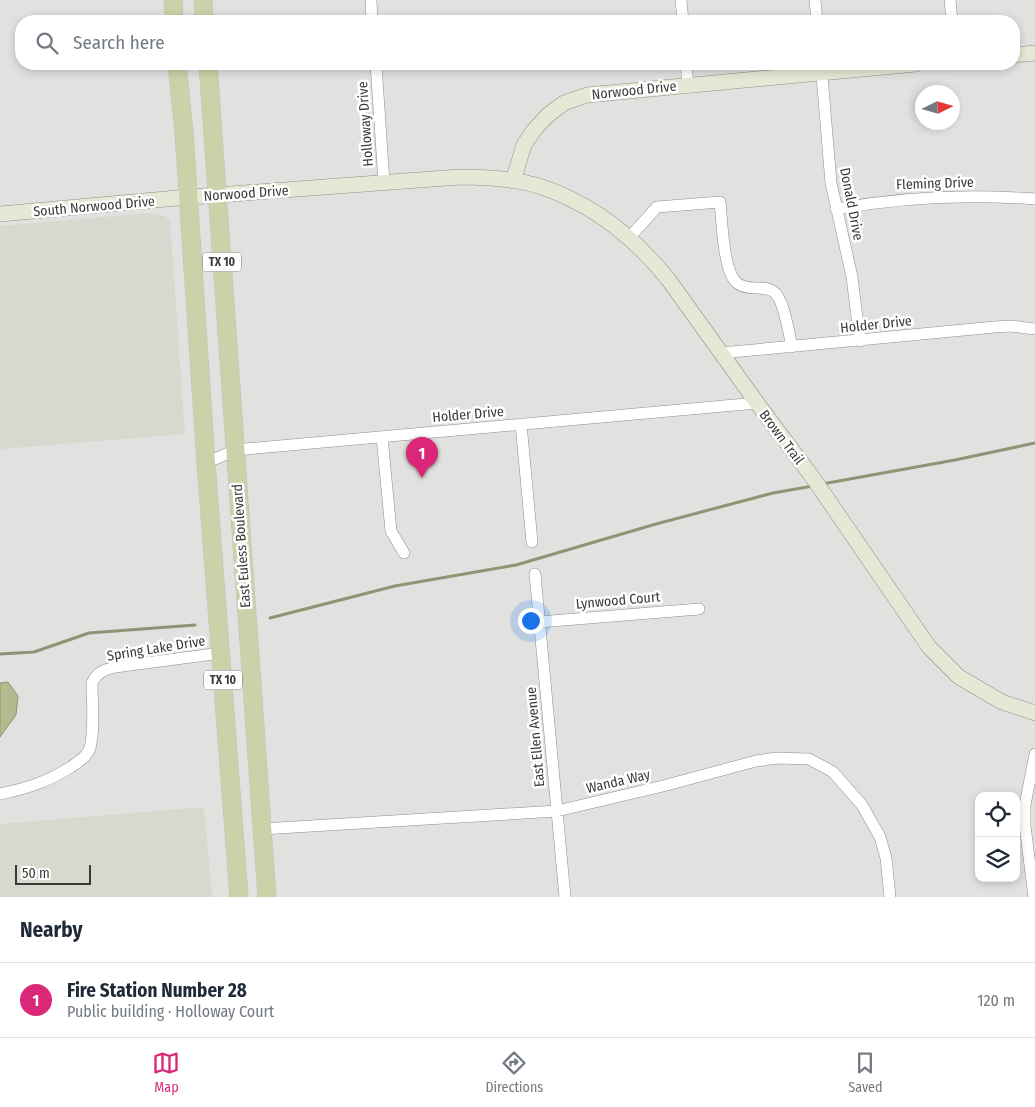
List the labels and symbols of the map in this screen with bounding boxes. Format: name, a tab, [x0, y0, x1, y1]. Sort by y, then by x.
street label: Norwood Drive	[591, 78, 677, 103]
street label: Holloway Drive	[354, 81, 377, 167]
north arrow	[915, 85, 960, 130]
street label: Donald Drive	[836, 166, 867, 242]
street label: Fleming Drive	[896, 174, 974, 193]
street label: Norwood Drive	[203, 182, 289, 205]
street label: South Norwood Drive	[33, 193, 156, 220]
road number: TX 10	[203, 252, 241, 272]
street label: Holder Drive	[840, 312, 913, 337]
street label: Holder Drive	[432, 403, 505, 426]
street label: Brown Trail	[756, 407, 808, 468]
pin: 1	[406, 437, 438, 478]
street label: East Euless Boulevard	[229, 483, 254, 608]
street label: Lynwood Court	[575, 588, 661, 613]
your location	[518, 608, 544, 634]
street label: Spring Lake Drive	[106, 632, 207, 665]
road number: TX 10	[204, 670, 242, 690]
street label: East Ellen Avenue	[523, 686, 548, 788]
street label: Wanda Way	[585, 766, 652, 797]
scale bar	[15, 862, 91, 885]

